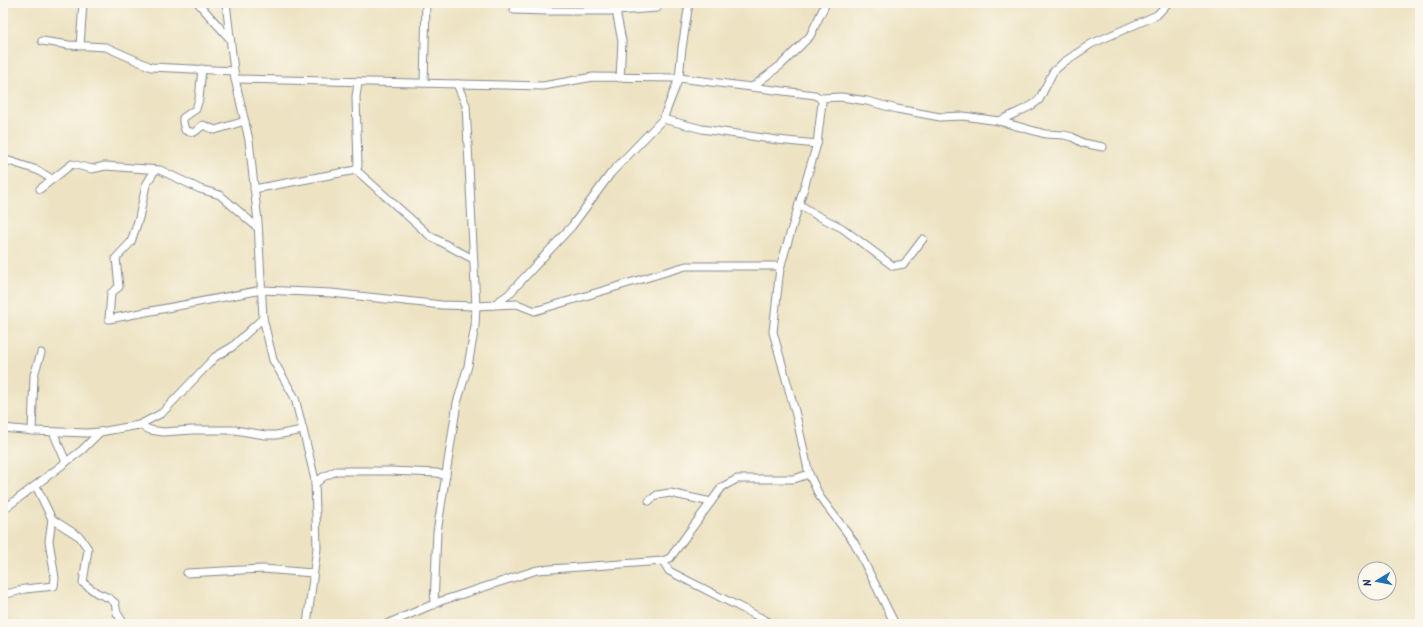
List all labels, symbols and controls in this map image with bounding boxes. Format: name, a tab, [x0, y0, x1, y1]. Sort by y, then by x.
north arrow	[1357, 561, 1397, 601]
text: N	[1359, 578, 1378, 588]

